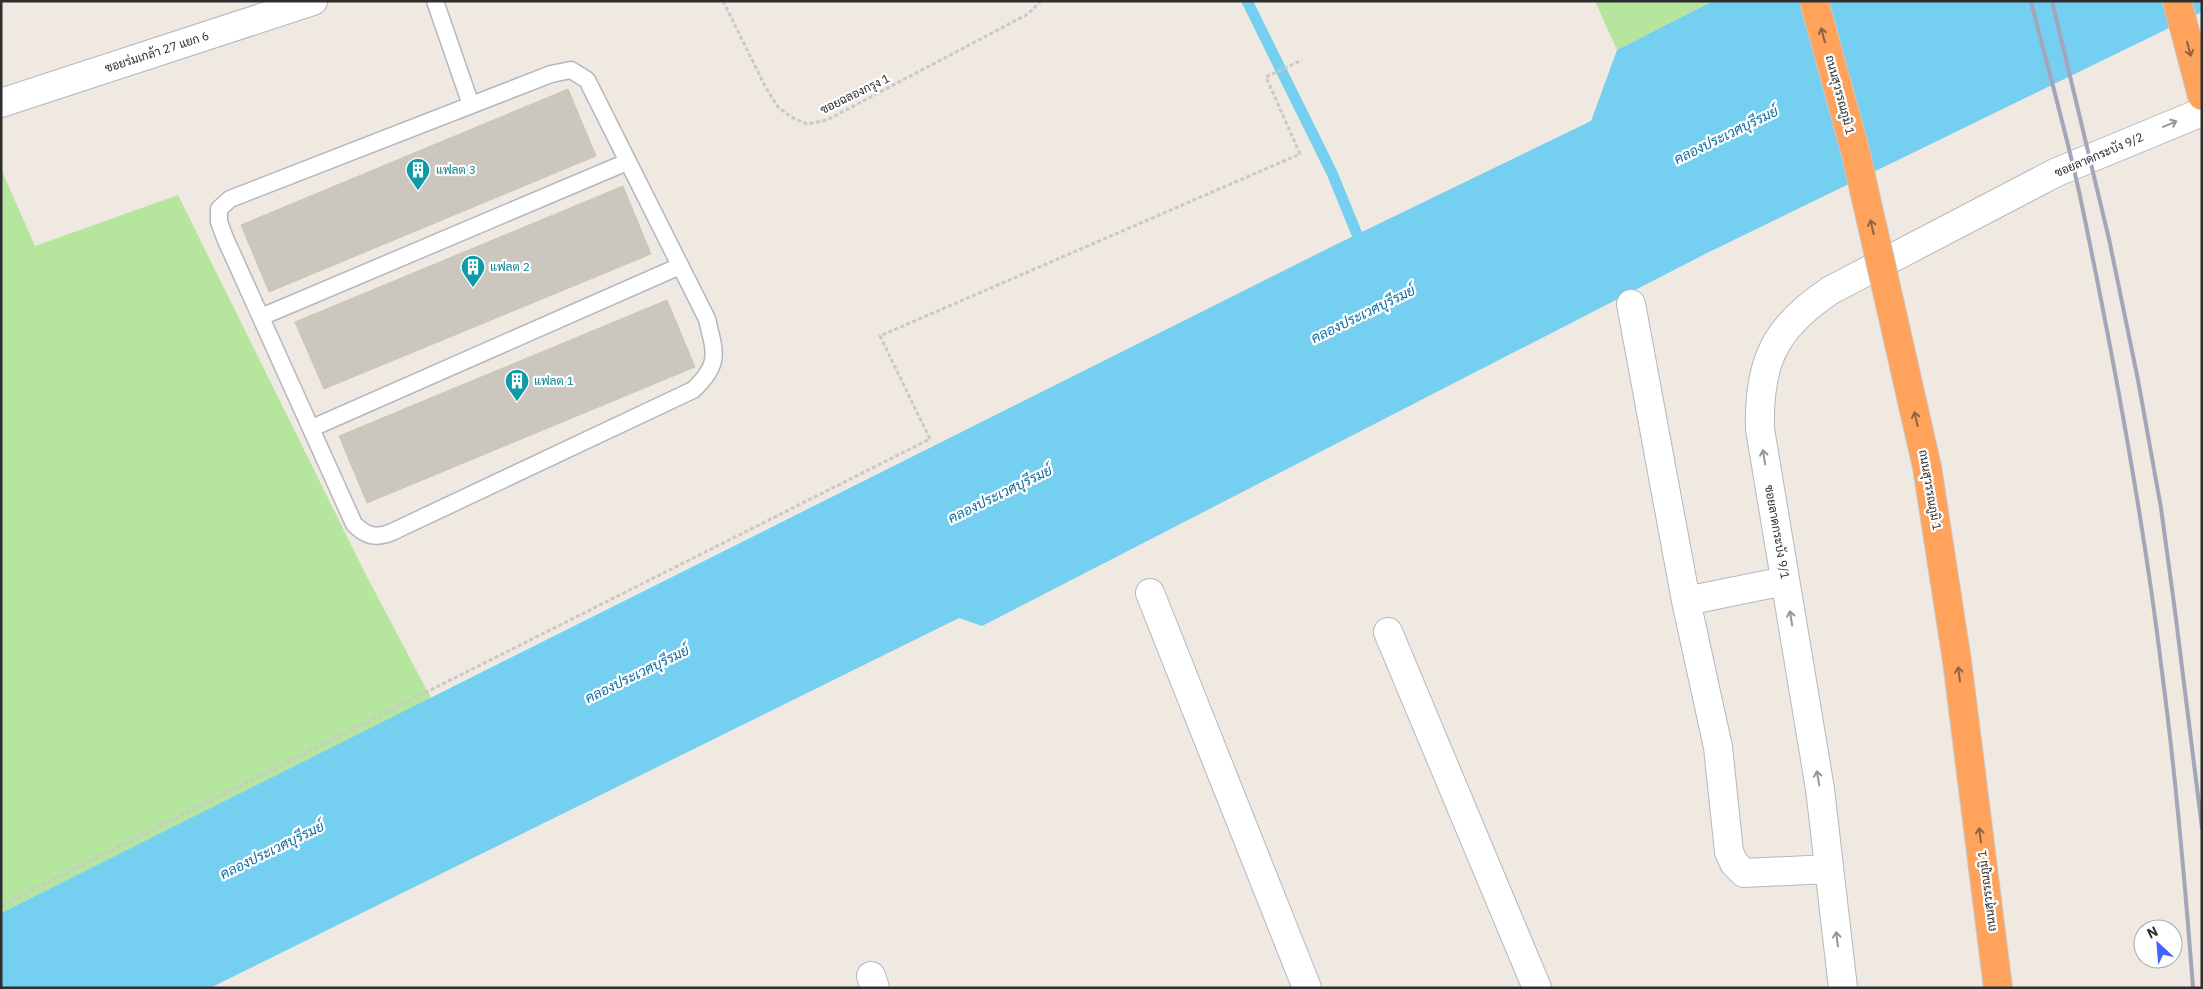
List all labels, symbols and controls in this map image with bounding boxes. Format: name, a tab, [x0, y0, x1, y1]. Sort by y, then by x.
street label: ซอยร่มเกล้า 27 แยก 6	[103, 28, 211, 75]
one-way arrow	[1818, 28, 1828, 44]
one-way arrow	[2185, 40, 2194, 56]
street label: ถนนสุวรรณภูมิ 1	[1821, 53, 1858, 137]
street label: ซอยฉลองกรุง 1	[817, 70, 893, 119]
water label: คลองประเวศบุรีรมย์	[1671, 101, 1783, 169]
one-way arrow	[2162, 119, 2177, 129]
street label: ซอยลาดกระบัง 9/2	[2052, 129, 2146, 180]
building icon: แฟลต 3	[405, 157, 431, 191]
place label: แฟลต 3	[436, 162, 476, 177]
one-way arrow	[1867, 219, 1876, 235]
building icon: แฟลต 2	[460, 254, 486, 288]
place label: แฟลต 2	[490, 259, 530, 274]
water label: คลองประเวศบุรีรมย์	[1308, 280, 1420, 348]
building icon: แฟลต 1	[504, 368, 530, 402]
place label: แฟลต 1	[534, 373, 574, 388]
one-way arrow	[1911, 412, 1920, 428]
street label: ถนนสุวรรณภูมิ 1	[1914, 448, 1945, 532]
one-way arrow	[1759, 450, 1769, 466]
water label: คลองประเวศบุรีรมย์	[945, 460, 1057, 528]
street label: ซอยลาดกระบัง 9/1	[1762, 484, 1793, 580]
one-way arrow	[1786, 610, 1796, 626]
water label: คลองประเวศบุรีรมย์	[582, 640, 694, 708]
one-way arrow	[1954, 666, 1964, 682]
one-way arrow	[1812, 770, 1822, 786]
water label: คลองประเวศบุรีรมย์	[217, 816, 329, 884]
one-way arrow	[1975, 827, 1985, 843]
street label: ถนนสุวรรณภูมิ 1	[1974, 849, 2001, 933]
north arrow	[2133, 919, 2183, 969]
text: N	[2144, 922, 2161, 943]
one-way arrow	[1832, 932, 1842, 948]

